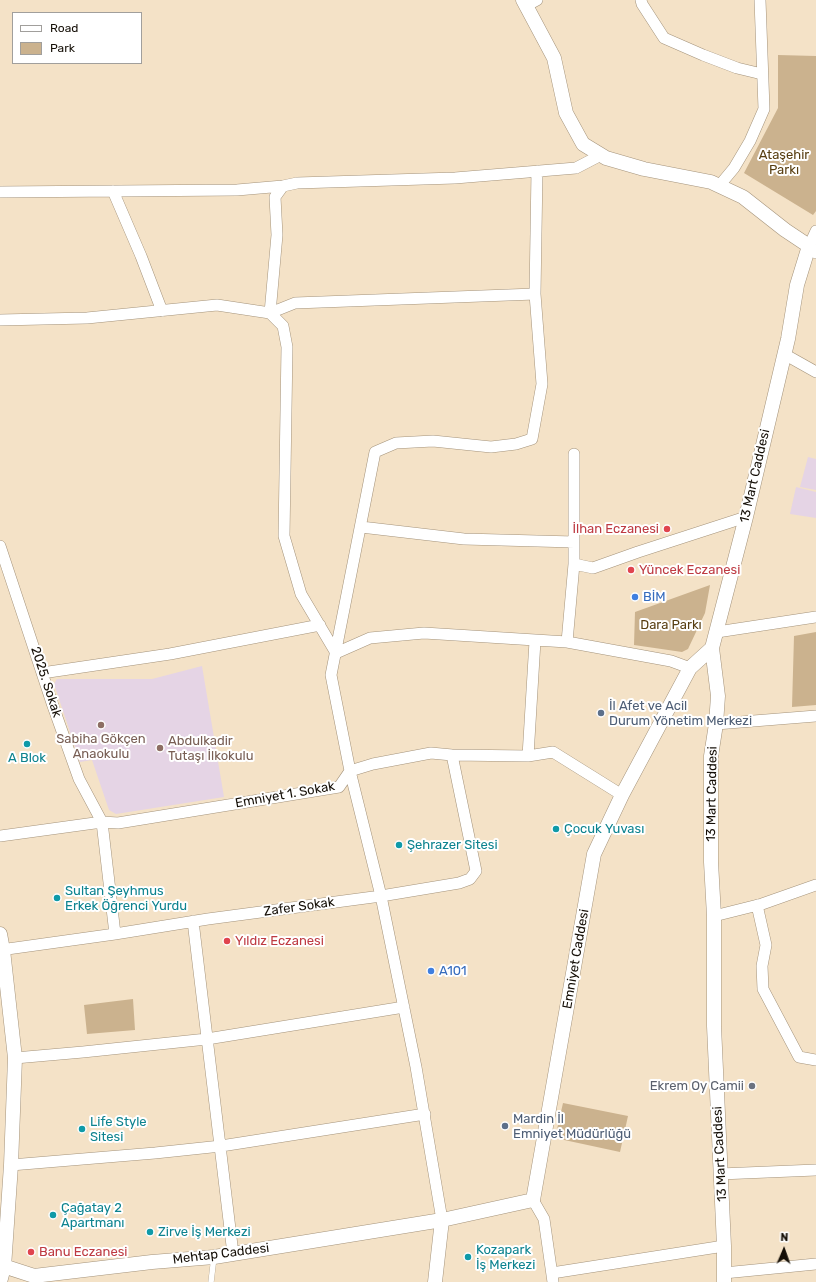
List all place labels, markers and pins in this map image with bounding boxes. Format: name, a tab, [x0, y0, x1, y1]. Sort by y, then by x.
place label: İlhan Eczanesi	[572, 521, 659, 537]
marker: İlhan Eczanesi	[662, 524, 672, 534]
place label: Yüncek Eczanesi	[639, 562, 740, 578]
marker: Yüncek Eczanesi	[626, 565, 636, 575]
place label: BİM	[643, 589, 666, 605]
marker: BİM	[630, 592, 640, 602]
place label: İl Afet ve Acil Durum Yönetim Merkezi	[609, 698, 752, 729]
marker: İl Afet ve Acil Durum Yönetim Merkezi	[596, 708, 606, 718]
marker: Sabiha Gökçen Anaokulu	[96, 720, 106, 730]
place label: Sabiha Gökçen Anaokulu	[56, 731, 146, 762]
place label: Abdulkadir Tutaşı İlkokulu	[168, 733, 254, 764]
marker: A Blok	[22, 739, 32, 749]
marker: Abdulkadir Tutaşı İlkokulu	[155, 743, 165, 753]
place label: A Blok	[8, 750, 46, 766]
place label: Çocuk Yuvası	[564, 821, 644, 837]
marker: Çocuk Yuvası	[551, 824, 561, 834]
place label: Şehrazer Sitesi	[407, 837, 498, 853]
marker: Şehrazer Sitesi	[394, 840, 404, 850]
place label: Sultan Şeyhmus Erkek Öğrenci Yurdu	[65, 883, 187, 914]
marker: Sultan Şeyhmus Erkek Öğrenci Yurdu	[52, 893, 62, 903]
place label: Yıldız Eczanesi	[235, 933, 324, 949]
marker: Yıldız Eczanesi	[222, 936, 232, 946]
place label: A101	[439, 963, 467, 979]
marker: A101	[426, 966, 436, 976]
place label: Ekrem Oy Camii	[650, 1078, 744, 1094]
marker: Ekrem Oy Camii	[747, 1081, 757, 1091]
place label: Mardin İl Emniyet Müdürlüğü	[513, 1111, 631, 1142]
place label: Life Style Sitesi	[90, 1114, 147, 1145]
marker: Mardin İl Emniyet Müdürlüğü	[500, 1121, 510, 1131]
marker: Life Style Sitesi	[77, 1124, 87, 1134]
place label: Çağatay 2 Apartmanı	[61, 1200, 124, 1231]
marker: Çağatay 2 Apartmanı	[48, 1210, 58, 1220]
place label: Zirve İş Merkezi	[158, 1224, 251, 1240]
marker: Zirve İş Merkezi	[145, 1227, 155, 1237]
place label: Kozapark İş Merkezi	[476, 1242, 535, 1273]
place label: Banu Eczanesi	[39, 1244, 127, 1260]
marker: Banu Eczanesi	[26, 1247, 36, 1257]
marker: Kozapark İş Merkezi	[463, 1252, 473, 1262]

